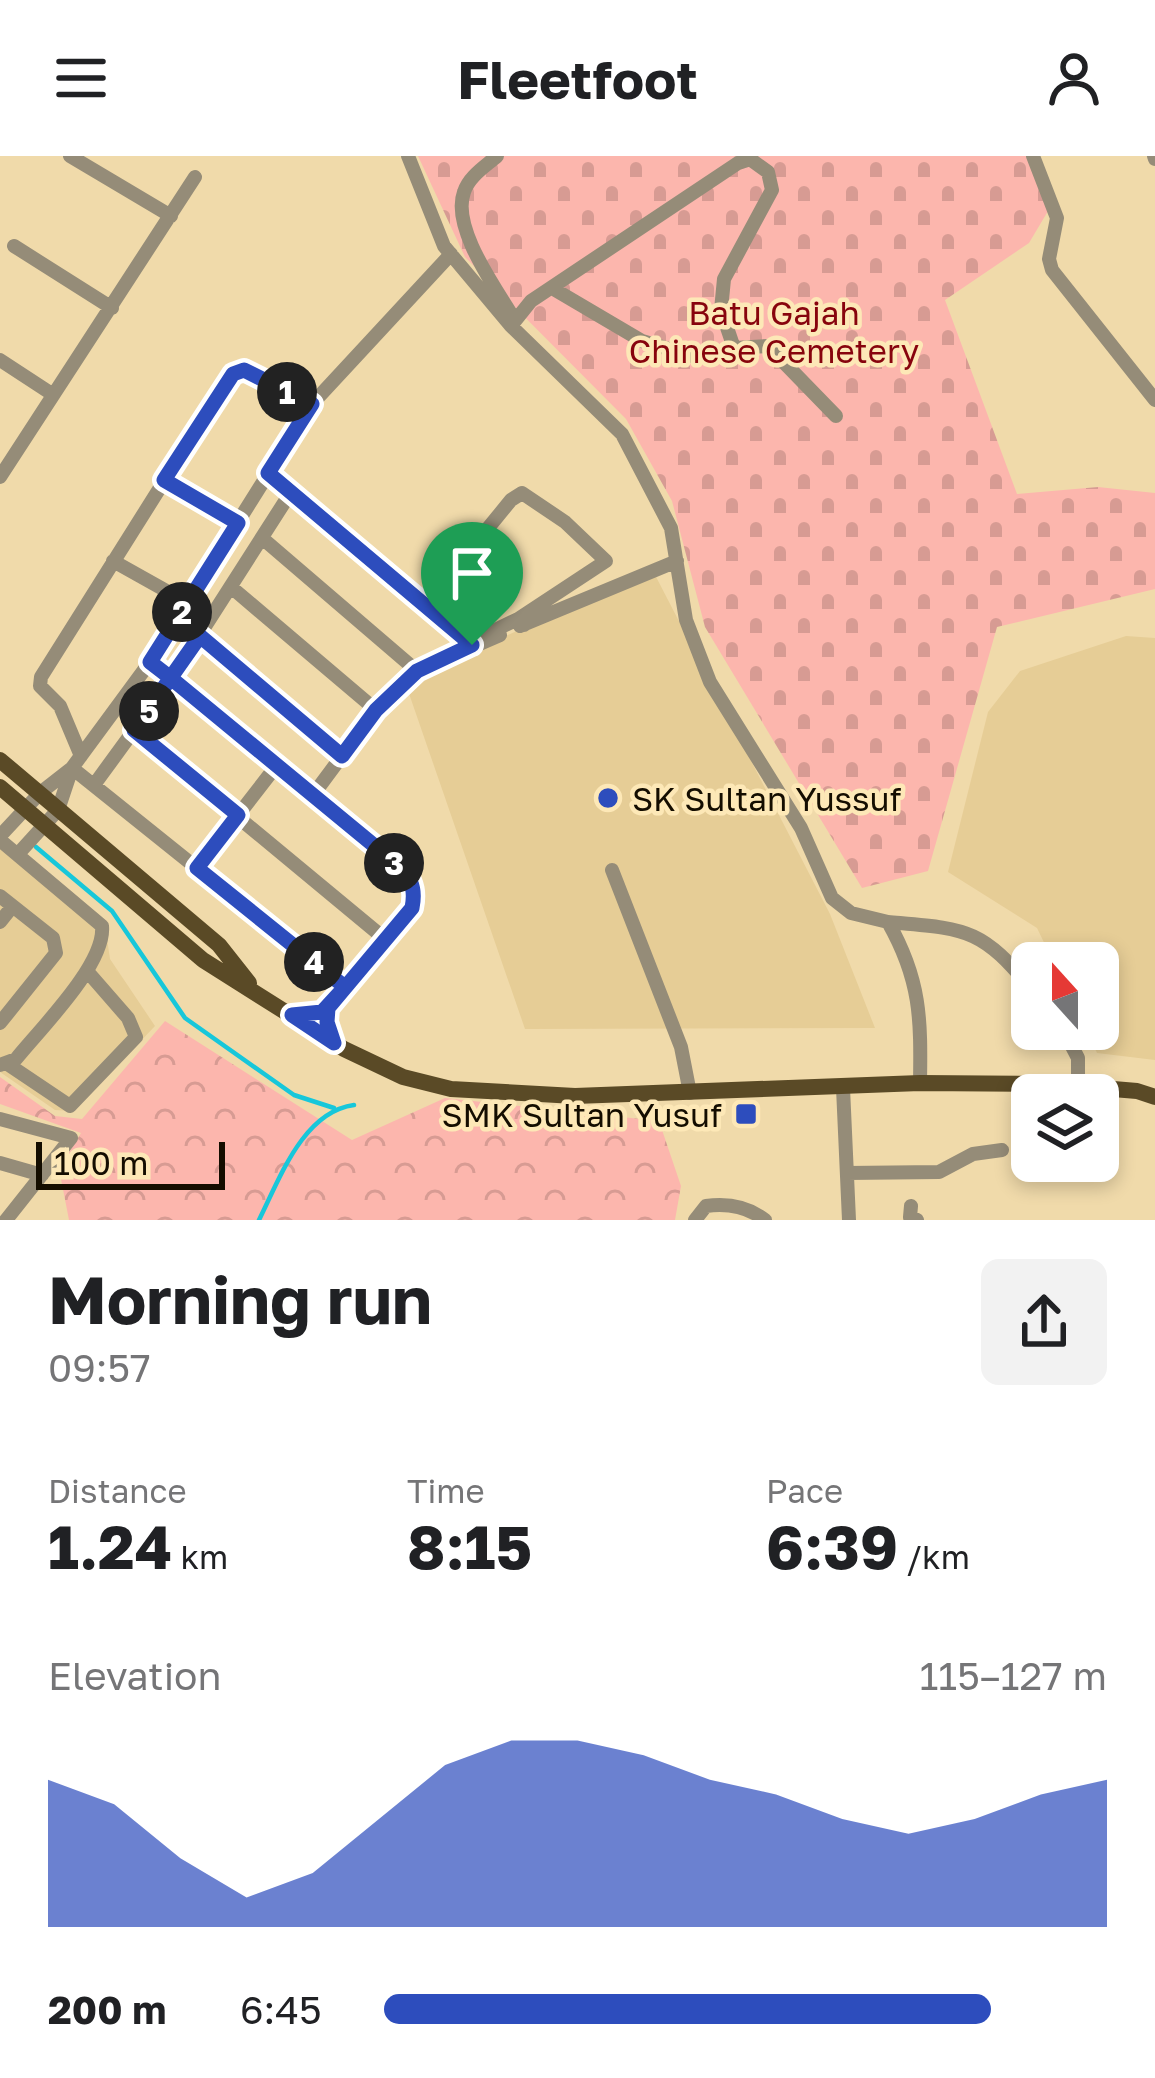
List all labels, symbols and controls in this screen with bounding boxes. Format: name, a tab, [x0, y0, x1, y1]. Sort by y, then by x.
icon: menu	[48, 45, 114, 111]
icon: person	[1041, 45, 1107, 111]
text: Fleetfoot	[457, 46, 698, 111]
park label: Batu Gajah Chinese Cemetery	[629, 293, 919, 370]
pin: 1	[257, 362, 317, 422]
text: 1	[279, 372, 296, 411]
pin	[421, 522, 523, 645]
icon: arrive	[439, 540, 505, 606]
pin: 2	[152, 582, 212, 642]
text: 2	[172, 592, 192, 631]
pin: 5	[119, 681, 179, 741]
text: 5	[139, 691, 159, 730]
place label: SK Sultan Yussuf	[632, 779, 902, 818]
marker: SK Sultan Yussuf	[595, 785, 621, 811]
pin: 3	[364, 833, 424, 893]
text: 3	[384, 843, 404, 882]
pin: 4	[284, 932, 344, 992]
text: 4	[304, 942, 324, 981]
north arrow	[1011, 942, 1119, 1050]
map controls	[1011, 942, 1119, 1182]
button: layers	[1011, 1074, 1119, 1182]
place label: SMK Sultan Yusuf	[442, 1095, 722, 1134]
marker: SMK Sultan Yusuf	[733, 1101, 759, 1127]
scale bar	[36, 1136, 225, 1189]
text: 100 m	[54, 1143, 148, 1182]
text: Morning run	[48, 1259, 432, 1339]
button: share	[981, 1259, 1107, 1385]
text: 09:57	[48, 1344, 151, 1391]
text: Distance	[48, 1471, 187, 1510]
text: Time	[407, 1471, 485, 1510]
text: Pace	[766, 1471, 843, 1510]
text: 1.24	[48, 1510, 172, 1582]
text: 8:15	[407, 1510, 532, 1582]
text: 6:39	[766, 1510, 898, 1582]
text: km	[172, 1537, 228, 1576]
text: /km	[898, 1537, 970, 1576]
text: Elevation	[48, 1652, 221, 1699]
text: 115–127 m	[919, 1652, 1107, 1699]
text: 200 m	[48, 1986, 166, 2033]
text: 6:45	[240, 1986, 322, 2033]

